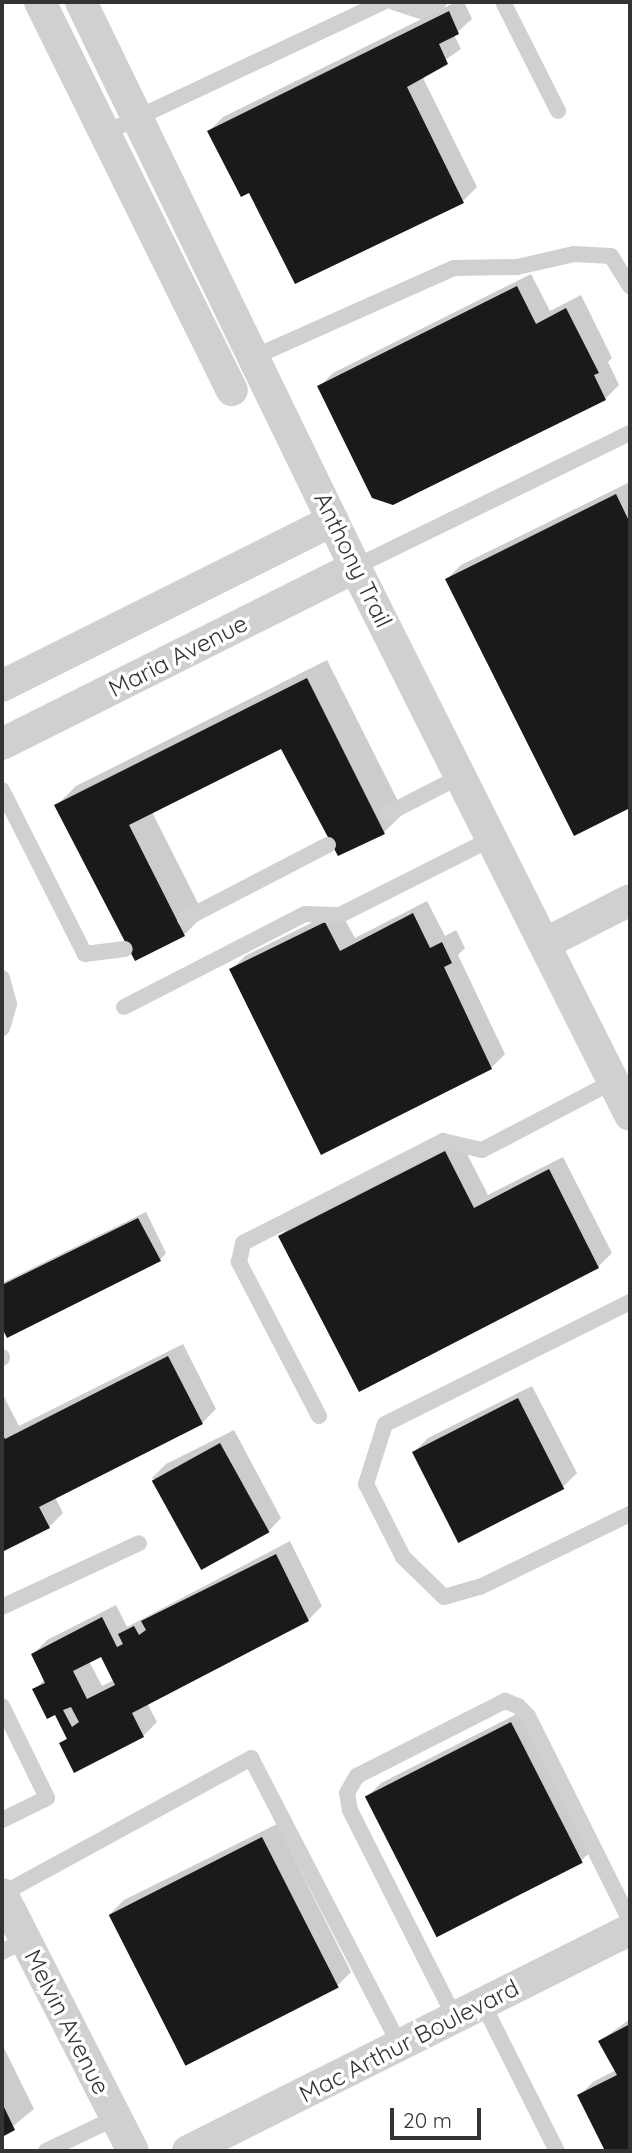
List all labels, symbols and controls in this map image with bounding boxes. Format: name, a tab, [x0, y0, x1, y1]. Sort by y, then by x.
street label: Anthony Trail	[308, 488, 398, 632]
street label: Maria Avenue	[104, 609, 252, 703]
street label: Melvin Avenue	[18, 1945, 116, 2099]
street label: Mac Arthur Boulevard	[295, 1973, 523, 2109]
scale bar	[394, 2094, 485, 2138]
text: 20 m	[403, 2107, 452, 2133]

